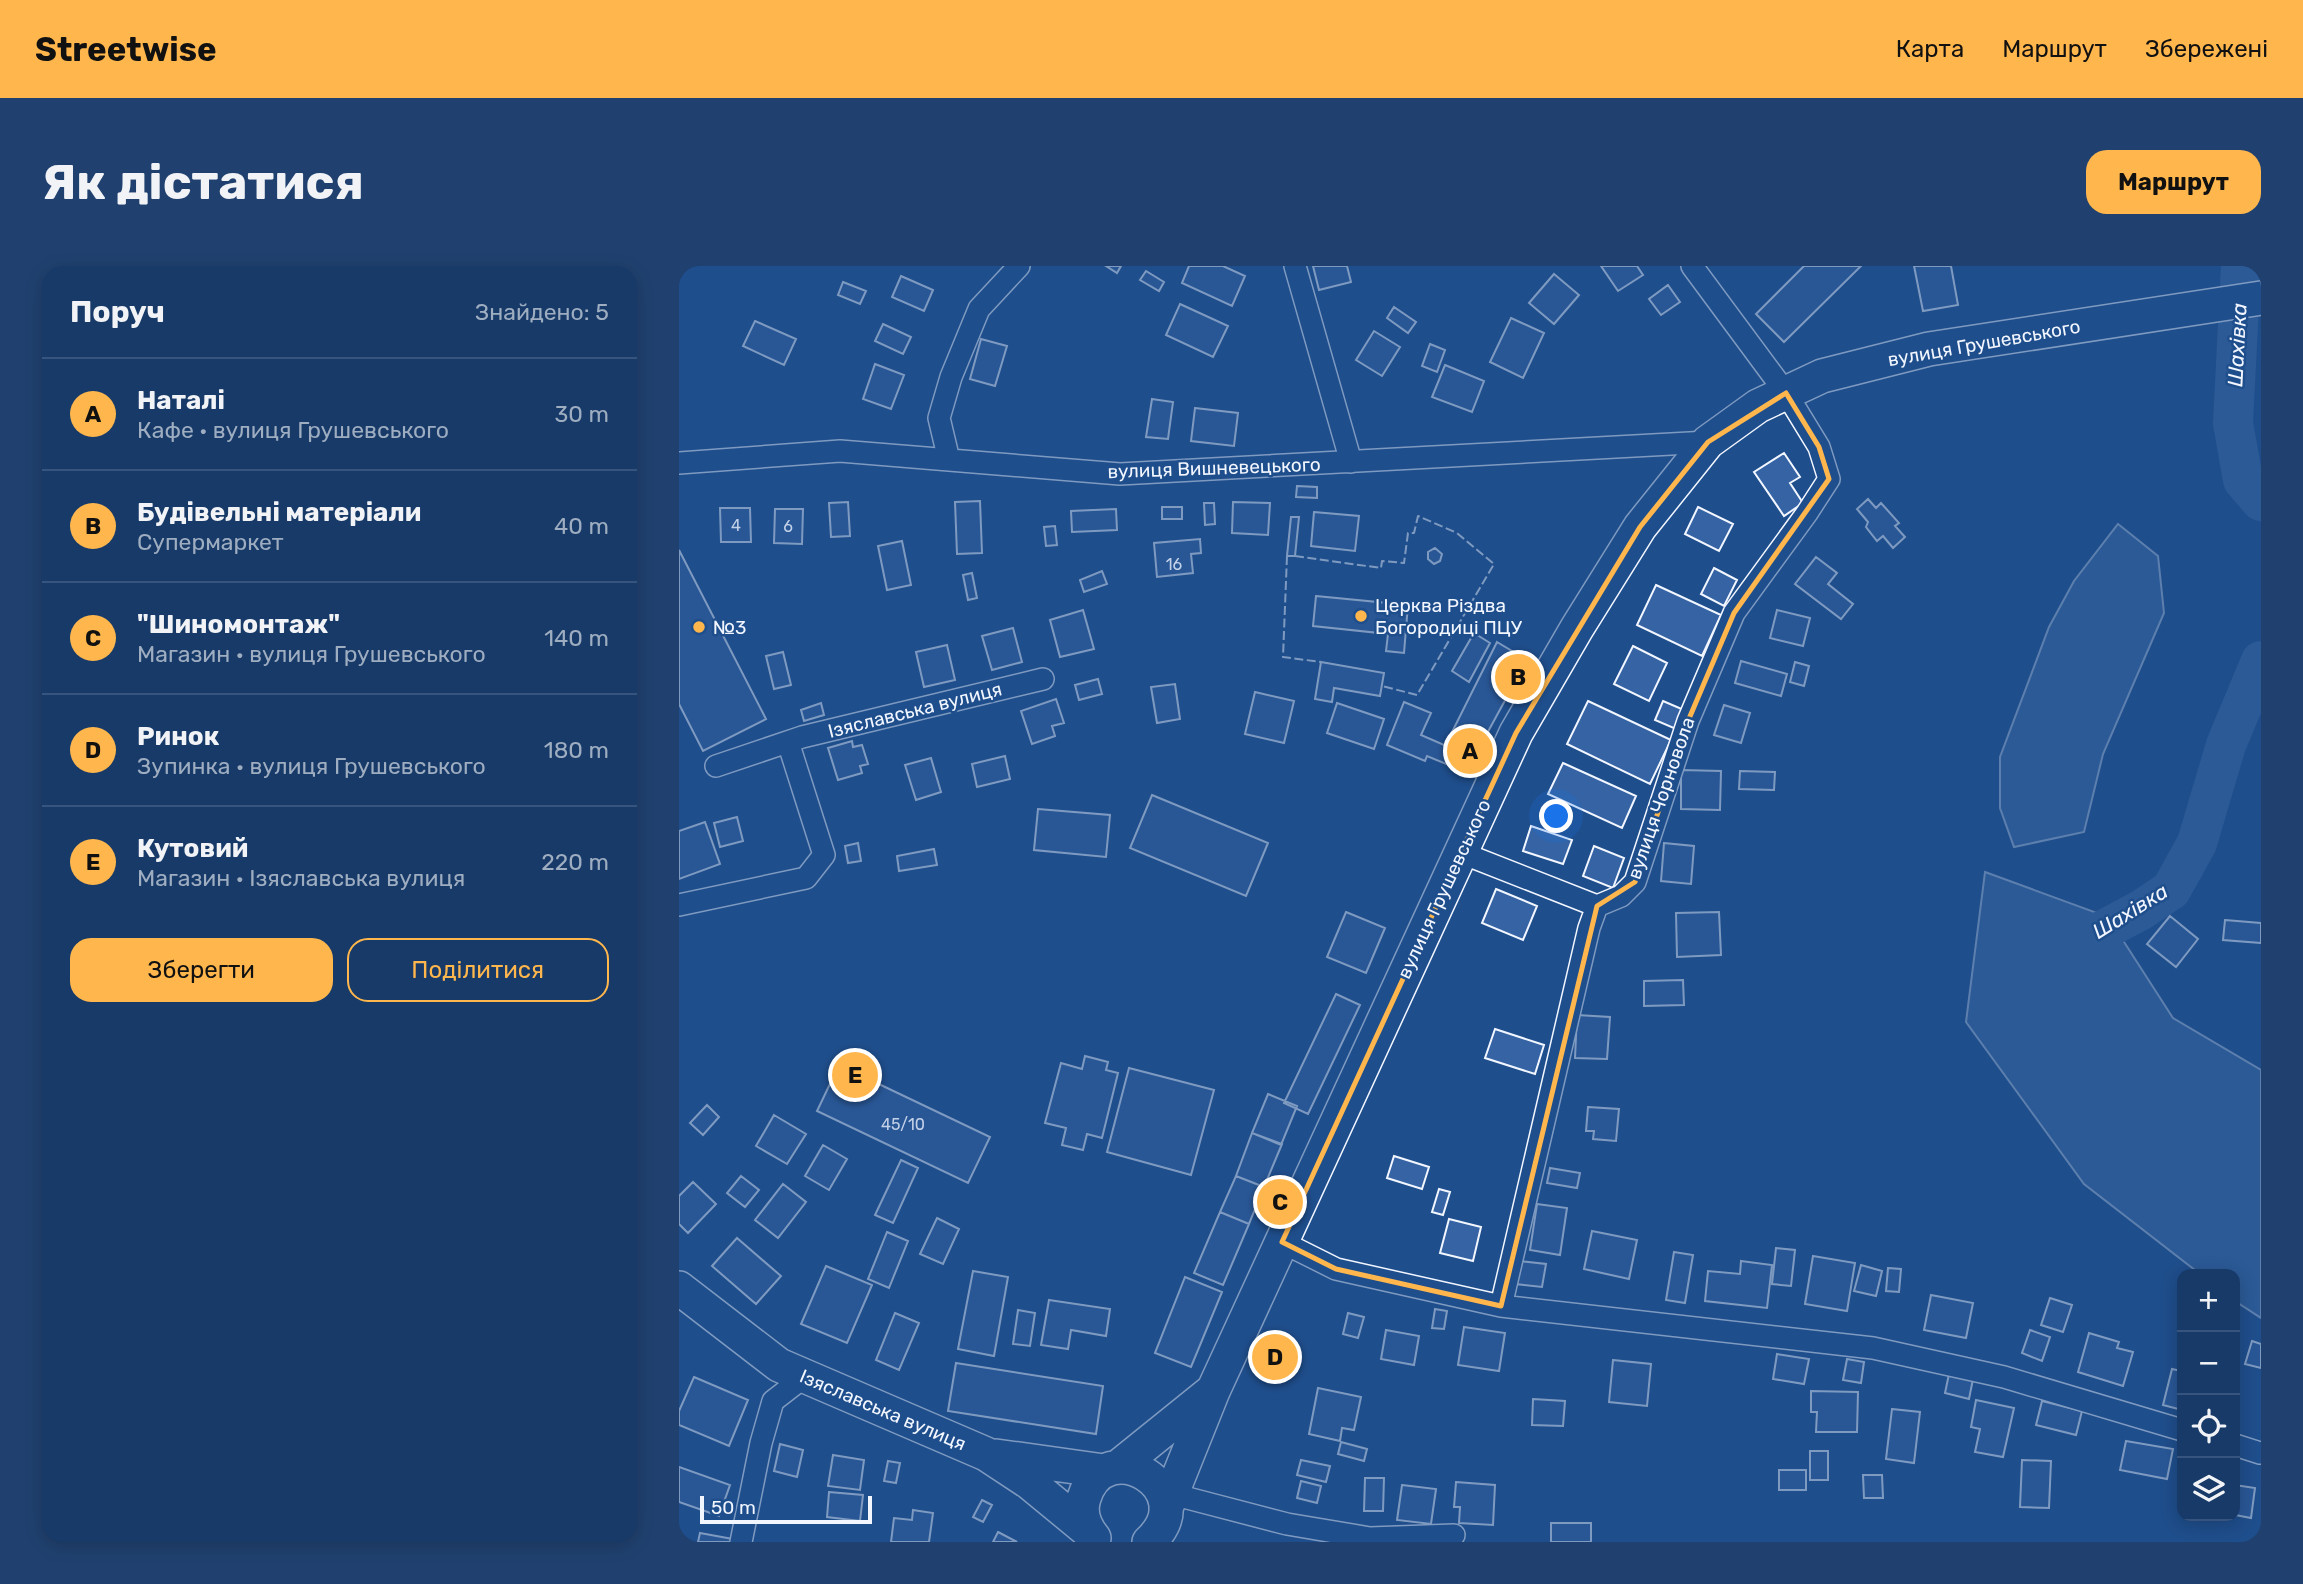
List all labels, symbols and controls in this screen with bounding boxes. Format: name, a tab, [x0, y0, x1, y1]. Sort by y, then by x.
text: Streetwise	[35, 30, 217, 69]
text: Карта	[1896, 35, 1964, 63]
text: Маршрут	[2002, 35, 2107, 63]
text: Збережені	[2145, 35, 2268, 63]
button: Маршрут	[2086, 150, 2261, 214]
text: Як дістатися	[42, 153, 364, 211]
text: Поруч	[70, 294, 165, 330]
text: Знайдено: 5	[475, 298, 609, 326]
water label: Шахівка	[2222, 302, 2252, 388]
street label: вулиця Грушевського	[1886, 315, 2082, 371]
text: Наталі	[137, 385, 225, 416]
text: A	[85, 400, 101, 428]
text: 30 m	[554, 400, 609, 428]
text: Кафе · вулиця Грушевського	[137, 416, 449, 444]
street label: вулиця Вишневецького	[1107, 453, 1321, 483]
text: Будівельні матеріали	[137, 497, 421, 528]
text: B	[85, 512, 101, 540]
text: 40 m	[554, 512, 609, 540]
house number: 4	[731, 516, 741, 535]
house number: 6	[783, 517, 793, 536]
text: Супермаркет	[137, 528, 284, 556]
house number: 16	[1166, 555, 1183, 574]
place label: Церква Різдва Богородиці ПЦУ	[1375, 594, 1523, 639]
marker: Церква Різдва Богородиці ПЦУ	[1353, 608, 1369, 624]
text: "Шиномонтаж"	[137, 609, 340, 640]
place label: №3	[713, 616, 746, 639]
marker: №3	[691, 619, 707, 635]
text: C	[85, 624, 101, 652]
text: 140 m	[544, 624, 609, 652]
text: Магазин · вулиця Грушевського	[137, 640, 486, 668]
pin: B	[1495, 651, 1541, 703]
street label: Ізяславська вулиця	[826, 677, 1004, 743]
street label: вулиця Чорновола	[1622, 714, 1700, 882]
text: Ринок	[137, 721, 219, 752]
pin: A	[1447, 725, 1493, 777]
text: D	[85, 736, 101, 764]
text: 180 m	[544, 736, 609, 764]
text: Зупинка · вулиця Грушевського	[137, 752, 486, 780]
street label: вулиця Грушевського	[1392, 796, 1496, 982]
your location	[1539, 799, 1573, 833]
text: Кутовий	[137, 833, 248, 864]
text: E	[86, 848, 100, 876]
text: 220 m	[541, 848, 609, 876]
text: Магазин · Ізяславська вулиця	[137, 864, 465, 892]
water label: Шахівка	[2088, 878, 2172, 944]
button: Зберегти	[70, 938, 333, 1002]
button: Поділитися	[347, 938, 609, 1002]
pin: E	[832, 1049, 878, 1101]
house number: 45/10	[881, 1115, 925, 1134]
pin: C	[1257, 1176, 1303, 1228]
map controls	[2177, 1269, 2240, 1521]
button: +	[2177, 1269, 2240, 1332]
pin: D	[1252, 1331, 1298, 1383]
button: −	[2177, 1332, 2240, 1395]
street label: Ізяславська вулиця	[796, 1365, 970, 1455]
button: locate	[2177, 1395, 2240, 1458]
button: layers	[2177, 1458, 2240, 1521]
scale bar	[700, 1493, 871, 1525]
text: 50 m	[711, 1496, 756, 1519]

